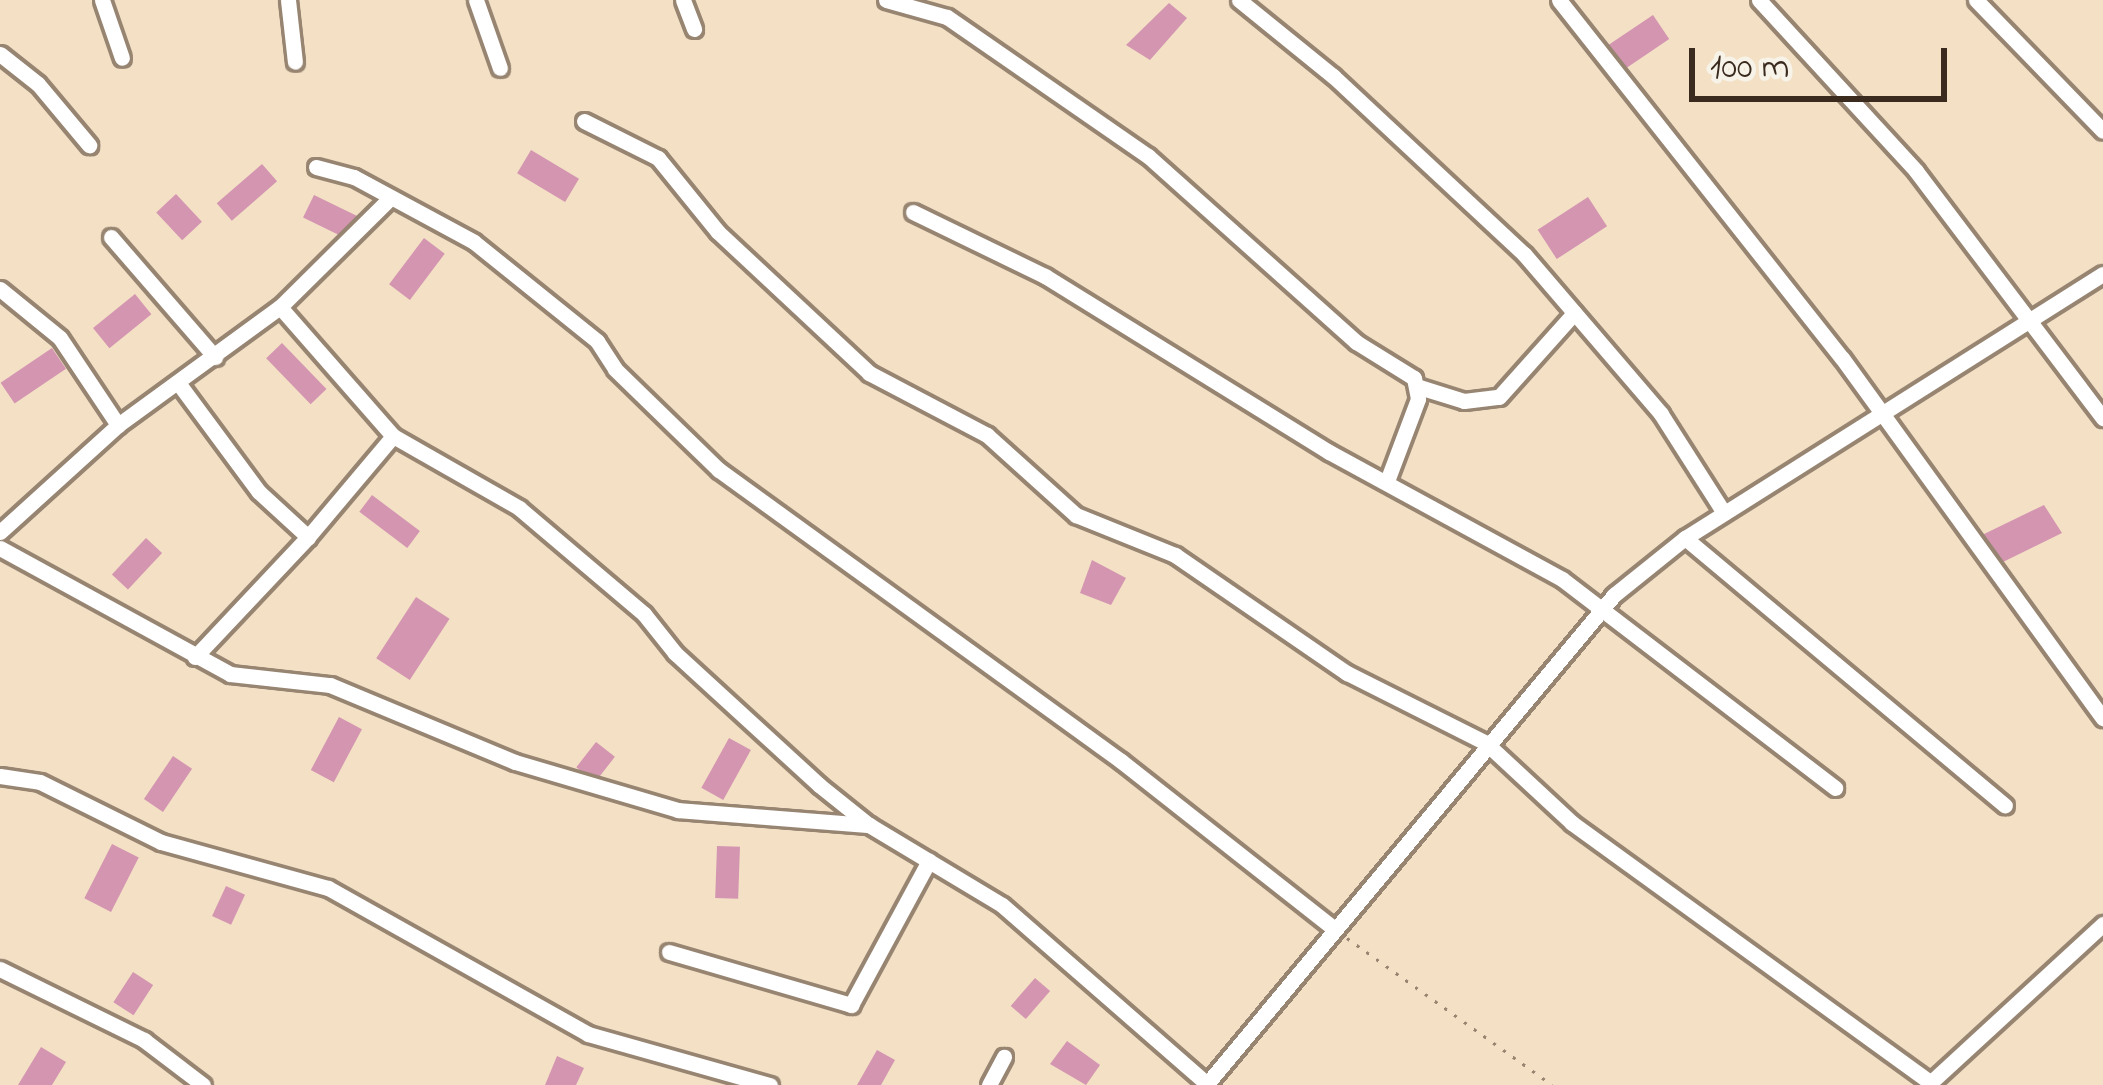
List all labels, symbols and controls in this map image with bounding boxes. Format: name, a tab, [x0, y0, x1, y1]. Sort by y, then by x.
scale bar	[1695, 24, 1953, 98]
text: 100 m	[1710, 42, 1790, 95]

